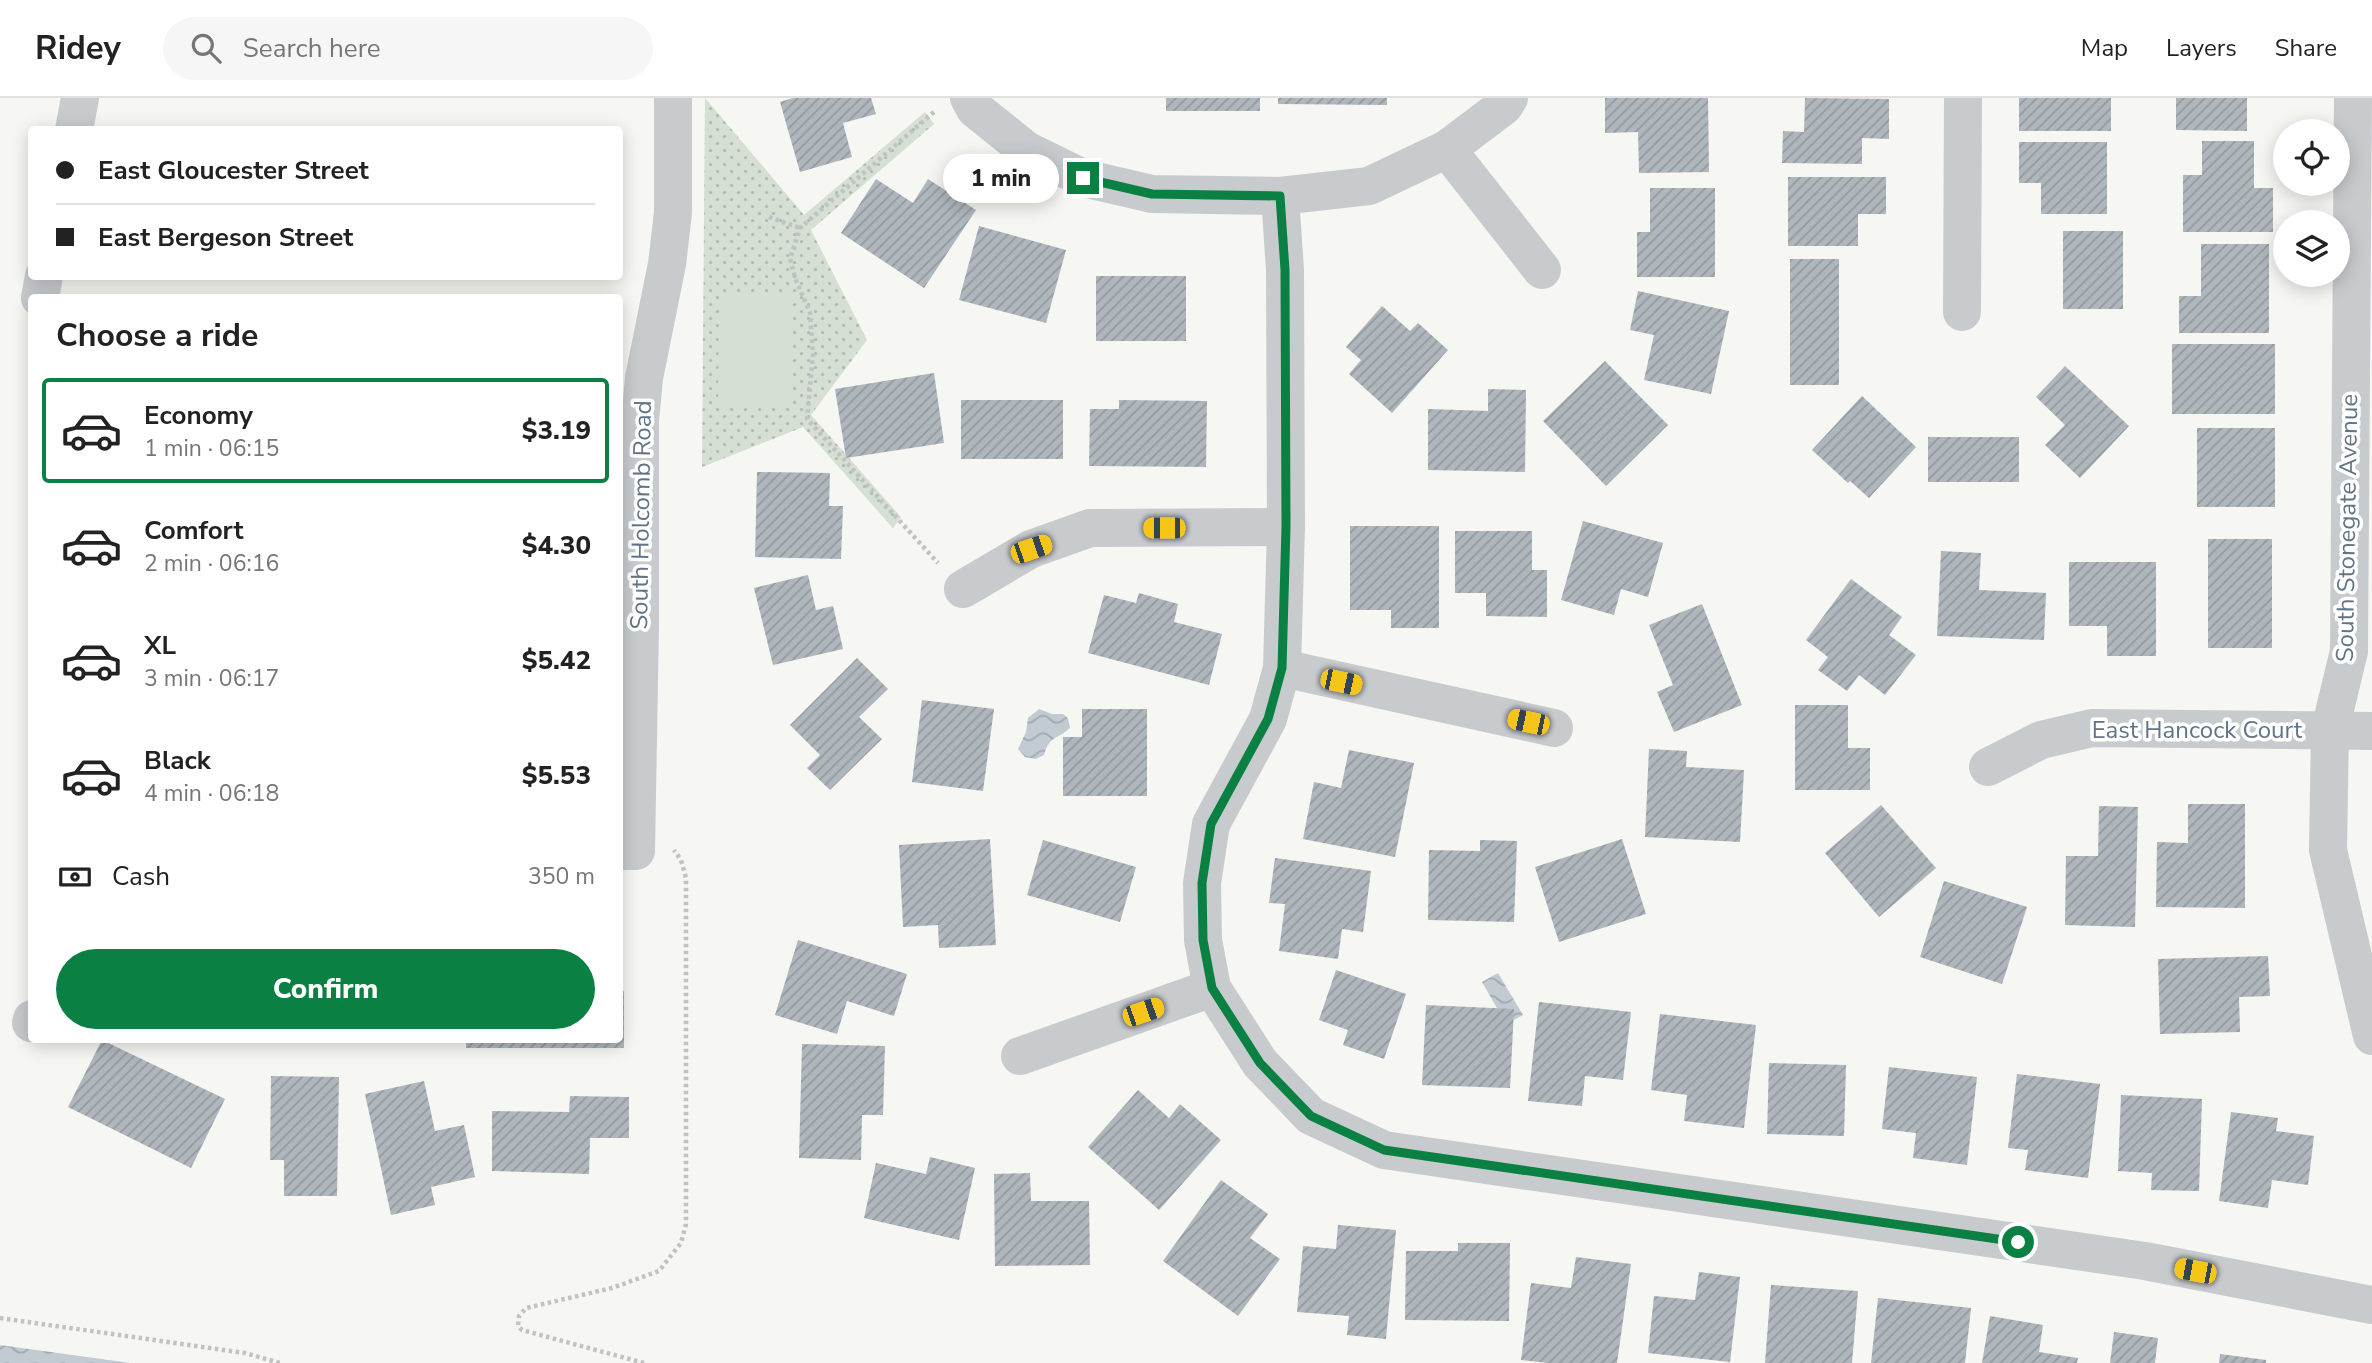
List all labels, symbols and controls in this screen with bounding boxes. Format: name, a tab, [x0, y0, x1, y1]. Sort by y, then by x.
search box	[163, 17, 653, 80]
text: Ridey	[35, 26, 121, 71]
icon: search	[187, 29, 225, 67]
text: Search here	[243, 31, 381, 66]
text: Map	[2081, 32, 2128, 64]
text: Layers	[2166, 32, 2237, 64]
text: Share	[2275, 32, 2337, 64]
map controls	[2273, 119, 2350, 287]
button: locate	[2273, 119, 2350, 196]
text: East Gloucester Street	[98, 153, 369, 188]
callout: 1 min	[943, 154, 1058, 202]
route end	[1067, 162, 1099, 194]
text: 1 min	[971, 163, 1031, 194]
button: layers	[2273, 210, 2350, 287]
text: East Bergeson Street	[98, 220, 353, 255]
text: Choose a ride	[56, 314, 258, 357]
street label: South Stonegate Avenue	[2329, 394, 2365, 662]
text: Economy	[144, 398, 253, 433]
icon: car	[60, 399, 123, 462]
street label: South Holcomb Road	[623, 400, 659, 630]
text: $3.19	[522, 413, 591, 448]
text: 1 min · 06:15	[144, 433, 279, 464]
text: Comfort	[144, 513, 244, 548]
icon: car	[60, 514, 123, 577]
car	[1144, 518, 1186, 539]
text: $4.30	[522, 528, 591, 563]
car	[1008, 532, 1055, 566]
text: 2 min · 06:16	[144, 548, 279, 579]
text: XL	[144, 628, 176, 663]
icon: car	[60, 629, 123, 692]
text: $5.42	[522, 643, 591, 678]
text: 3 min · 06:17	[144, 663, 279, 694]
car	[1319, 667, 1364, 697]
car	[1506, 707, 1551, 737]
street label: East Hancock Court	[2092, 714, 2303, 746]
text: Black	[144, 743, 211, 778]
icon: car	[60, 744, 123, 807]
text: $5.53	[522, 758, 591, 793]
text: 4 min · 06:18	[144, 778, 279, 809]
icon: cash	[56, 858, 94, 896]
text: Cash	[112, 859, 170, 894]
text: 350 m	[528, 861, 595, 892]
button: Confirm	[56, 949, 595, 1029]
car	[1120, 995, 1167, 1029]
route start	[2002, 1226, 2034, 1258]
car	[2173, 1257, 2218, 1285]

